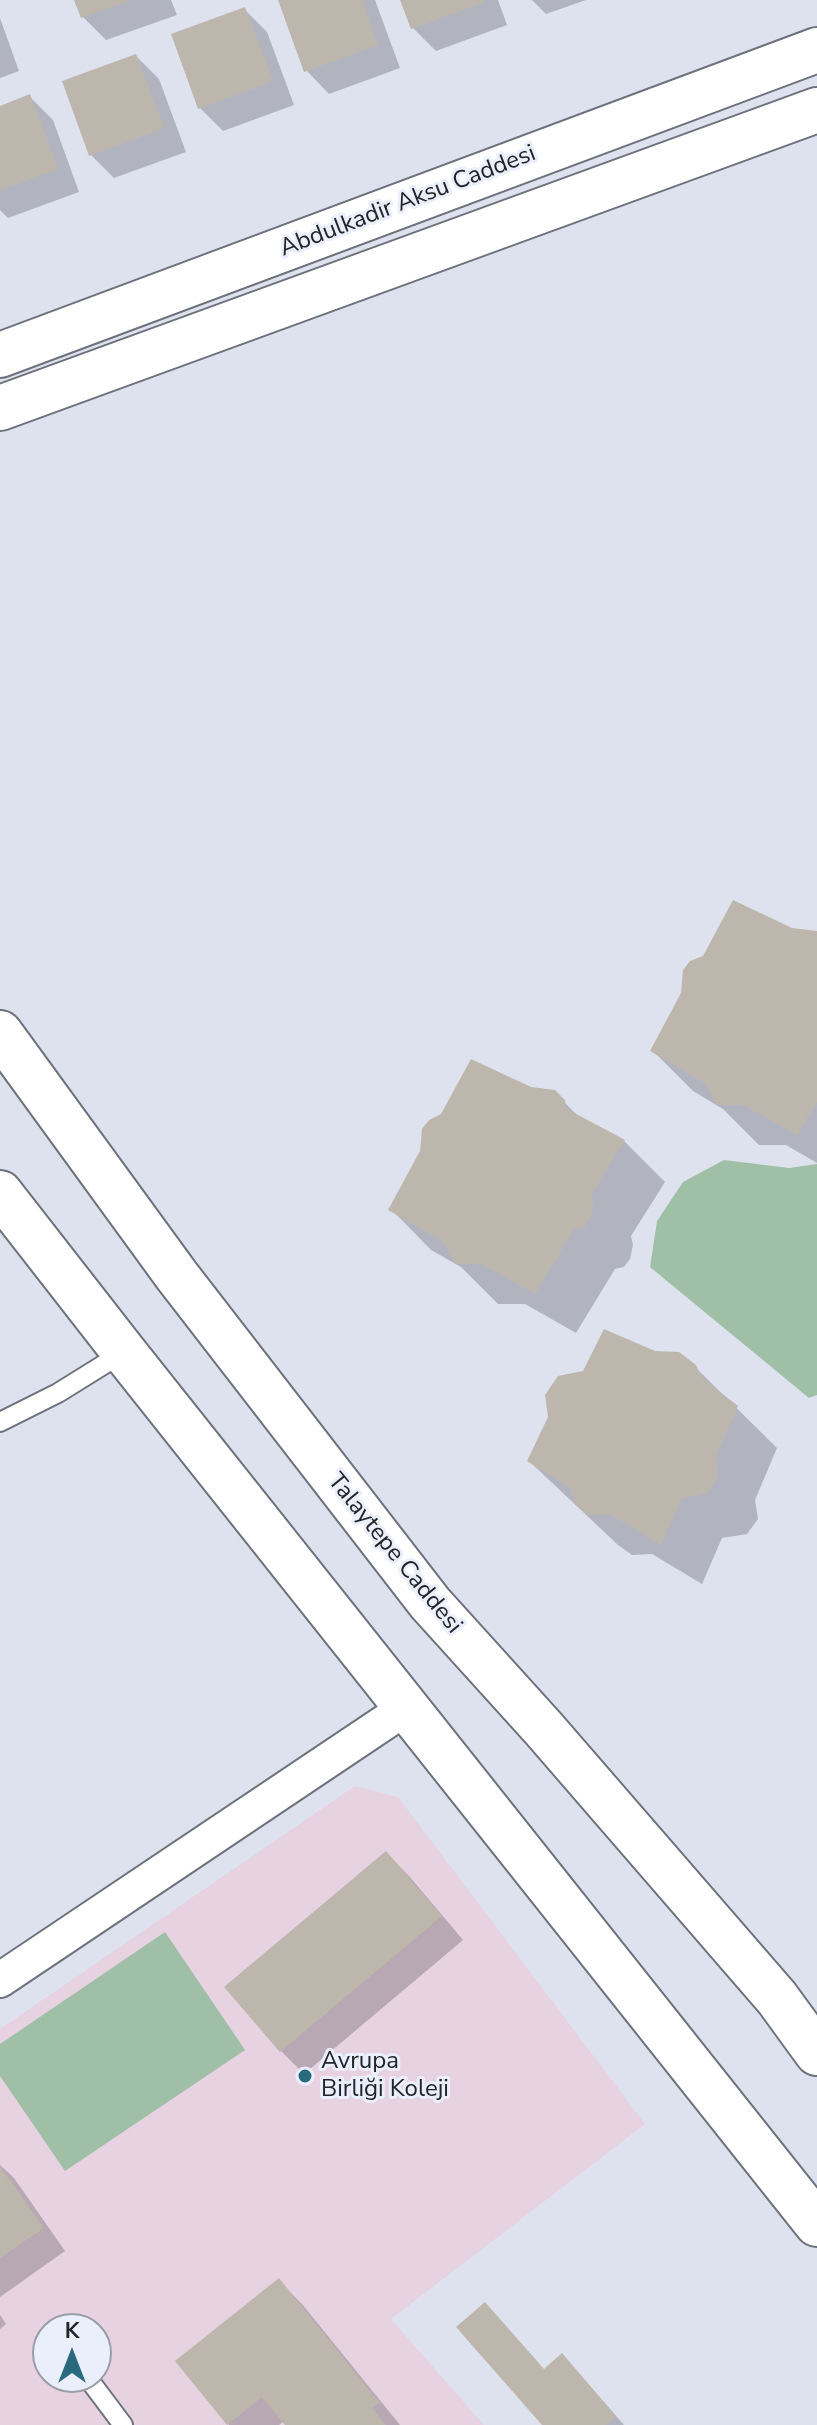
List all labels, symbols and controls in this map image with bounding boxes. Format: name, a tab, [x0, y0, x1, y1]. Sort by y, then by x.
street label: Abdulkadir Aksu Caddesi	[276, 140, 540, 264]
street label: Talaytepe Caddesi	[321, 1468, 467, 1640]
place label: Avrupa Birliği Koleji	[321, 2048, 449, 2104]
marker: Avrupa Birliği Koleji	[296, 2067, 314, 2085]
north arrow	[32, 2313, 112, 2393]
text: K	[65, 2316, 79, 2346]

